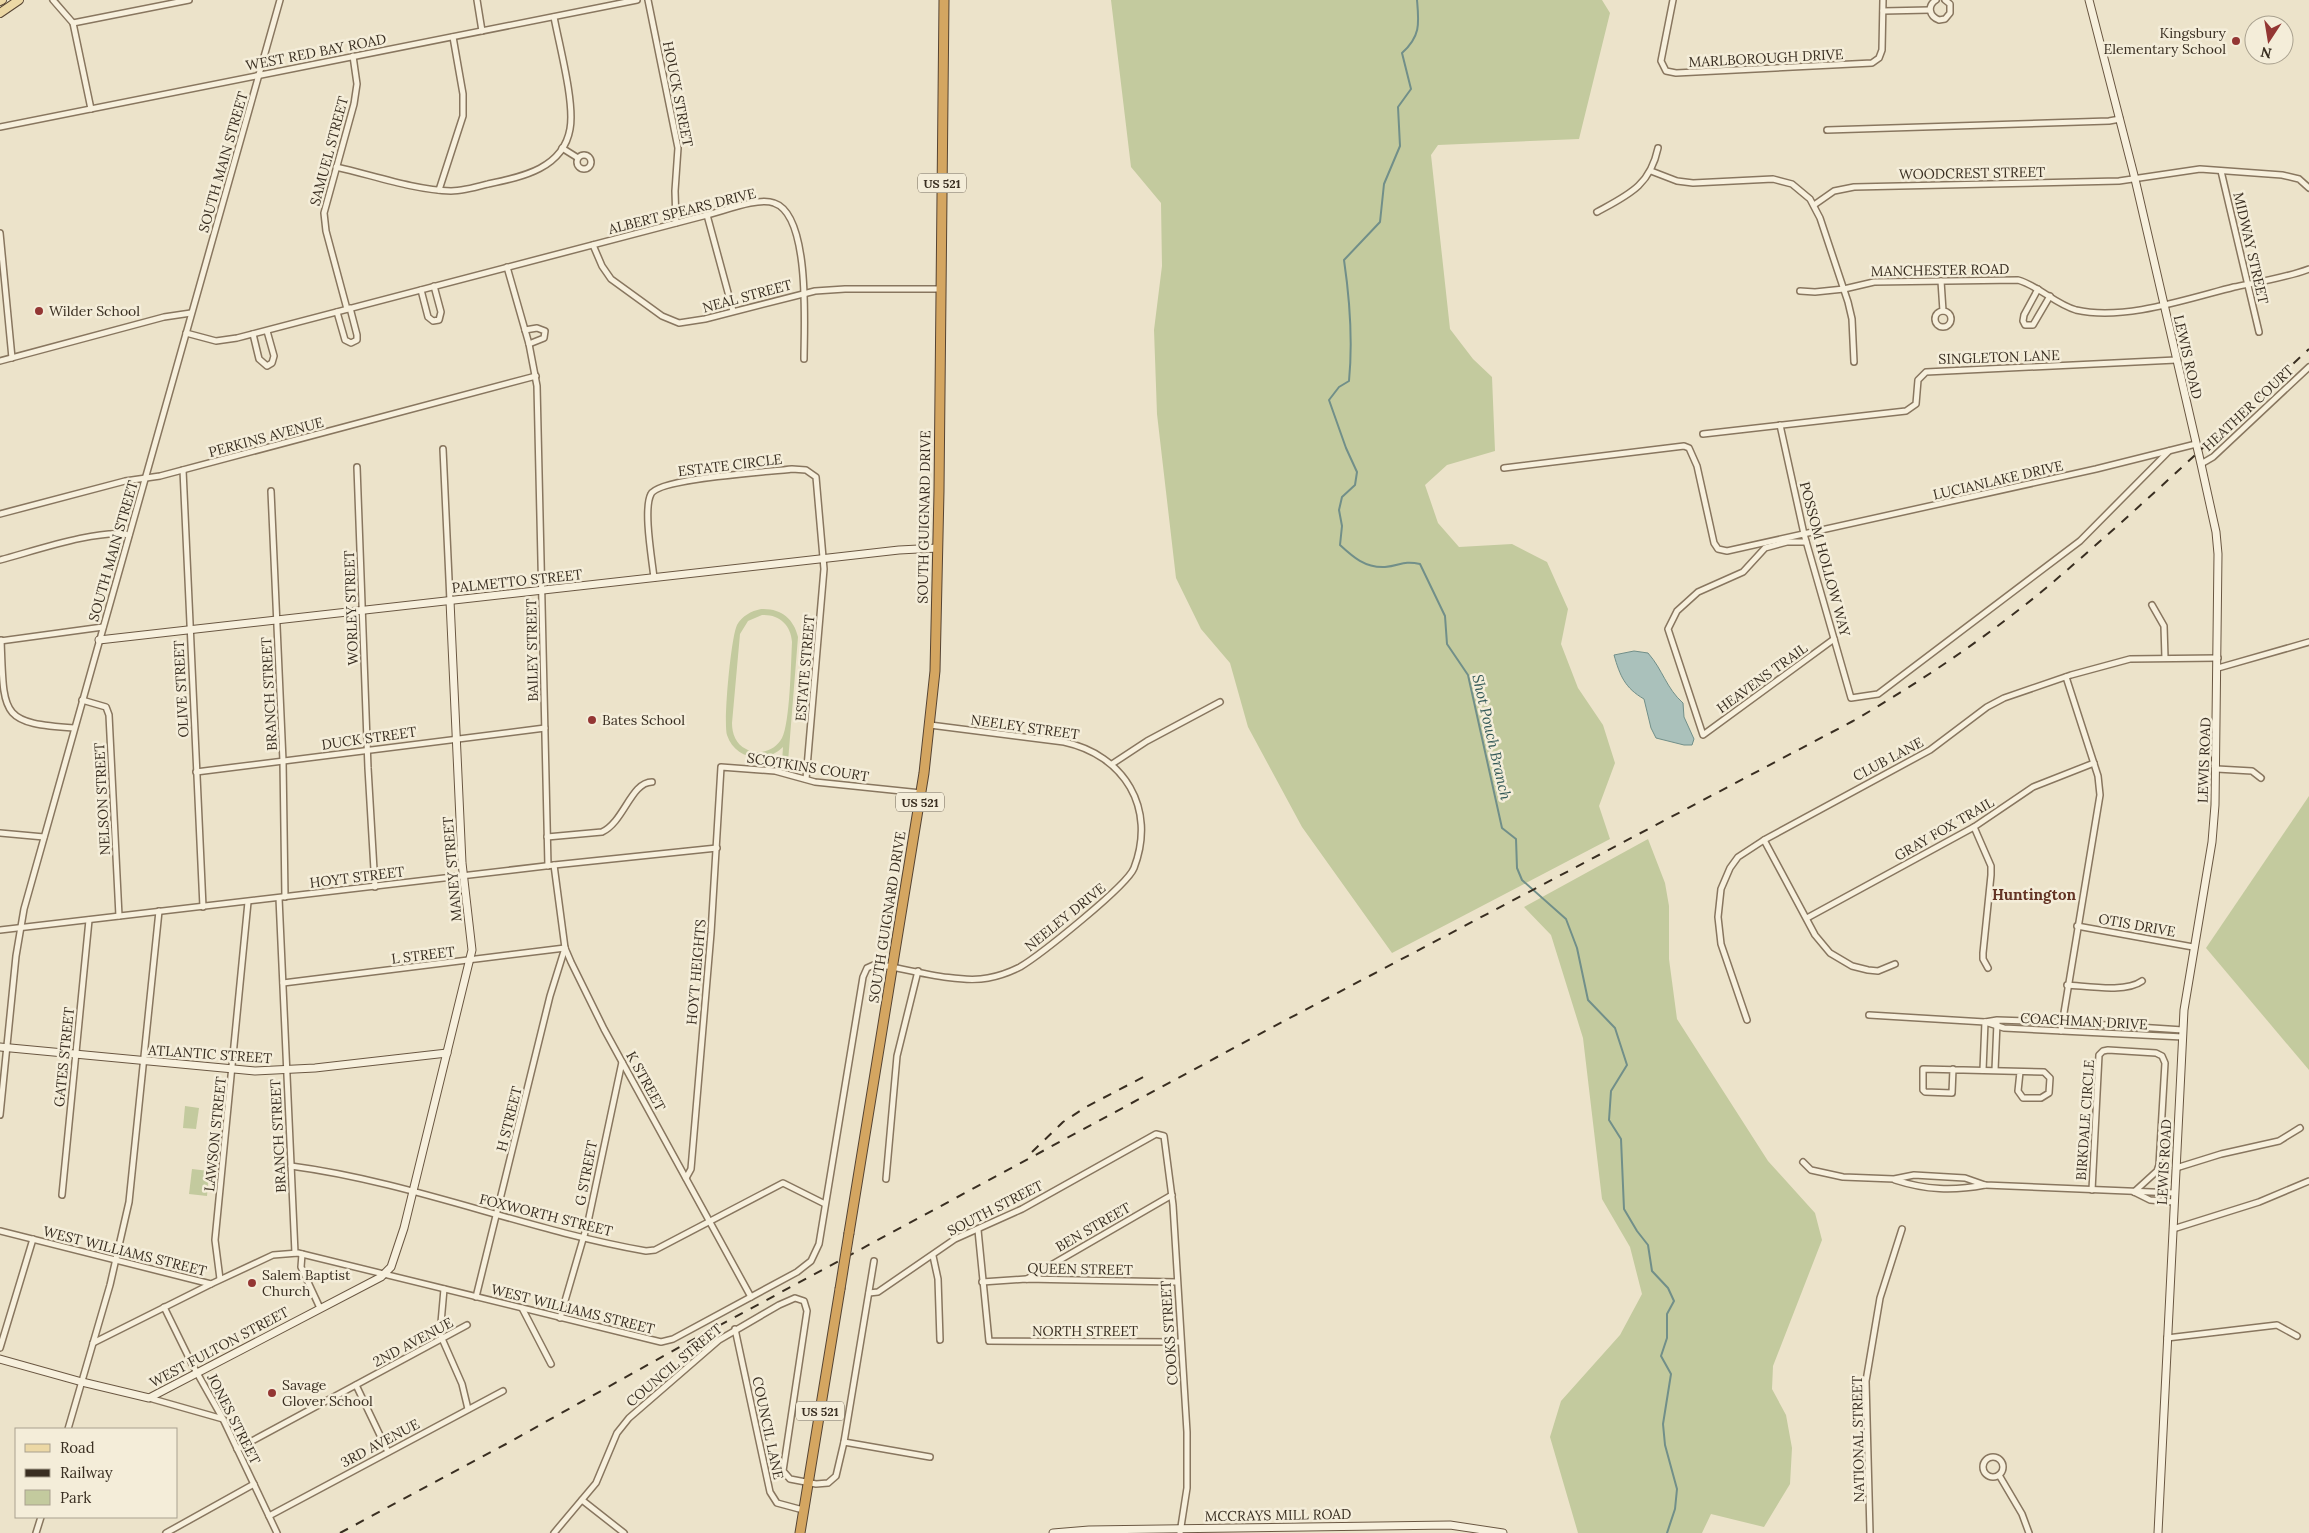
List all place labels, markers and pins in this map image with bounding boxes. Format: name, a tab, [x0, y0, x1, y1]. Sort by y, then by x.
place label: Kingsbury Elementary School	[2103, 24, 2227, 58]
marker: Kingsbury Elementary School	[2230, 35, 2242, 47]
place label: Wilder School	[49, 302, 140, 320]
marker: Wilder School	[33, 305, 45, 317]
place label: Bates School	[602, 711, 685, 729]
marker: Bates School	[586, 714, 598, 726]
place label: Salem Baptist Church	[262, 1266, 351, 1300]
marker: Salem Baptist Church	[246, 1277, 258, 1289]
place label: Savage Glover School	[282, 1376, 373, 1410]
marker: Savage Glover School	[266, 1387, 278, 1399]

